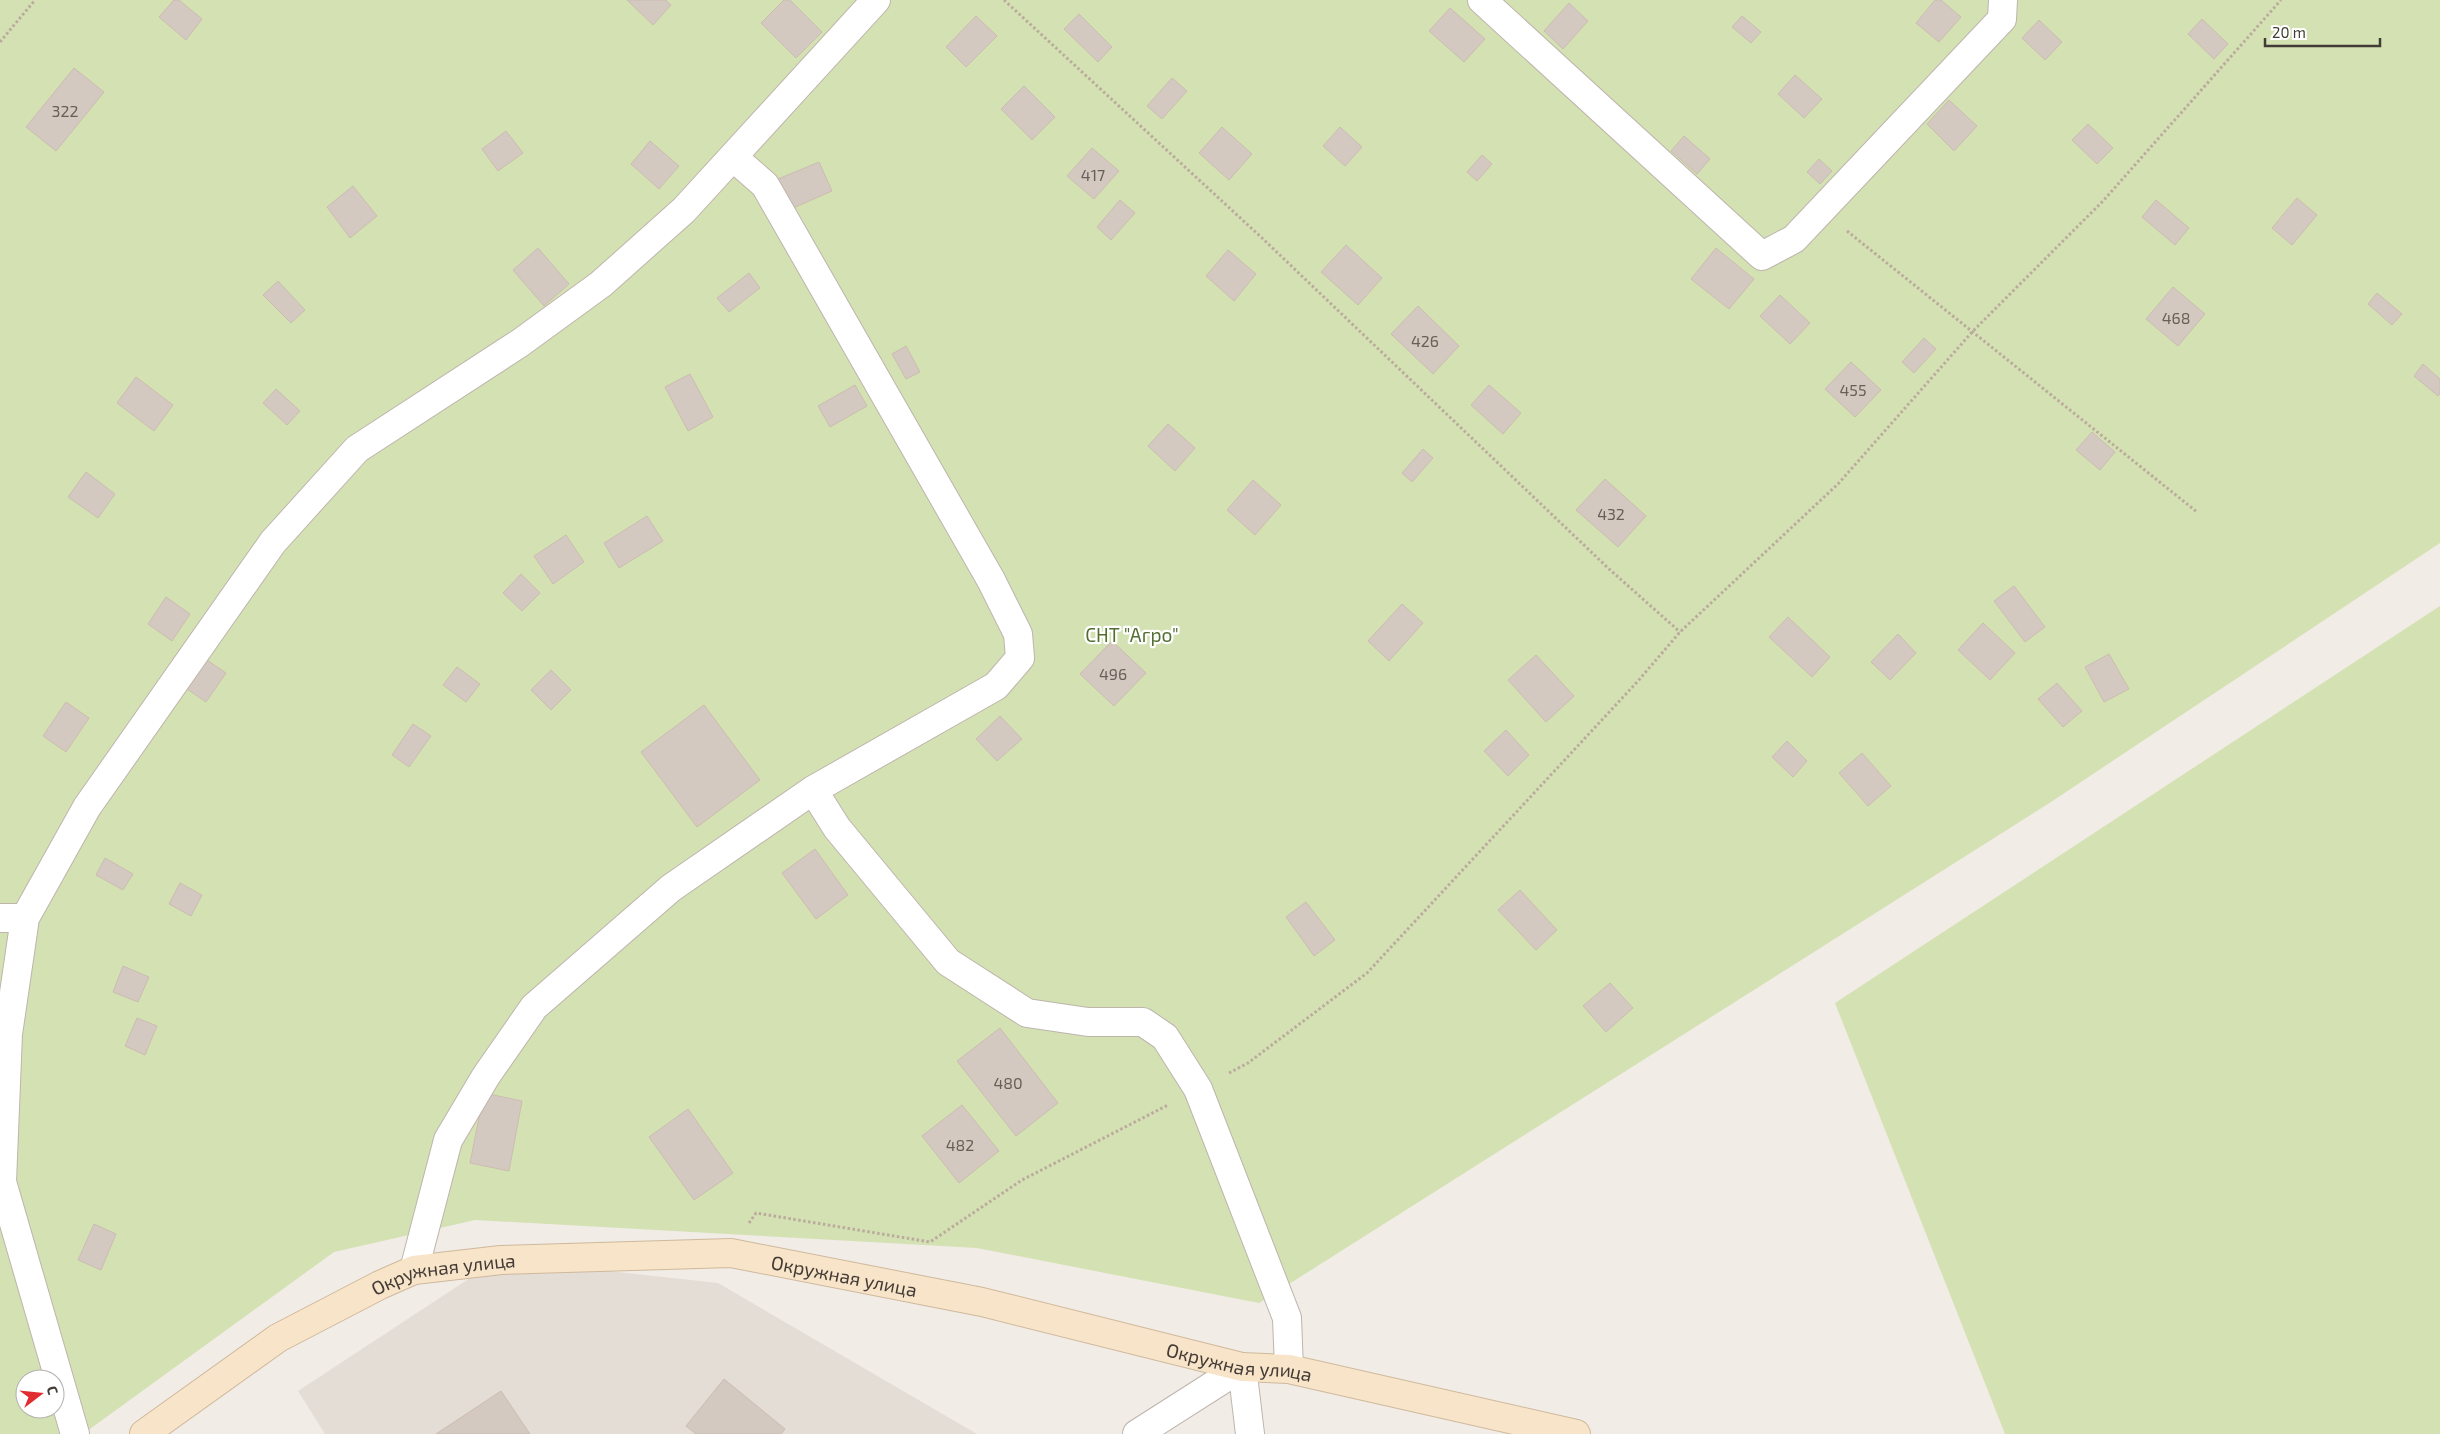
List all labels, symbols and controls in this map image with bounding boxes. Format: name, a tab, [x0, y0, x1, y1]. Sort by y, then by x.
scale bar	[2265, 15, 2380, 47]
text: 20 m	[2272, 23, 2306, 41]
house number: 322	[52, 101, 78, 120]
house number: 417	[1081, 165, 1105, 184]
house number: 468	[2162, 308, 2190, 327]
house number: 426	[1411, 331, 1439, 350]
house number: 455	[1840, 380, 1867, 399]
house number: 432	[1597, 504, 1625, 523]
park label: СНТ "Агро"	[1085, 623, 1179, 646]
house number: 496	[1099, 664, 1127, 683]
house number: 480	[993, 1073, 1023, 1092]
house number: 482	[946, 1135, 974, 1154]
street label: Окружная улица	[367, 1248, 516, 1299]
street label: Окружная улица	[769, 1250, 919, 1301]
street label: Окружная улица	[1164, 1337, 1315, 1385]
north arrow	[15, 1369, 65, 1419]
text: С	[44, 1384, 62, 1397]

